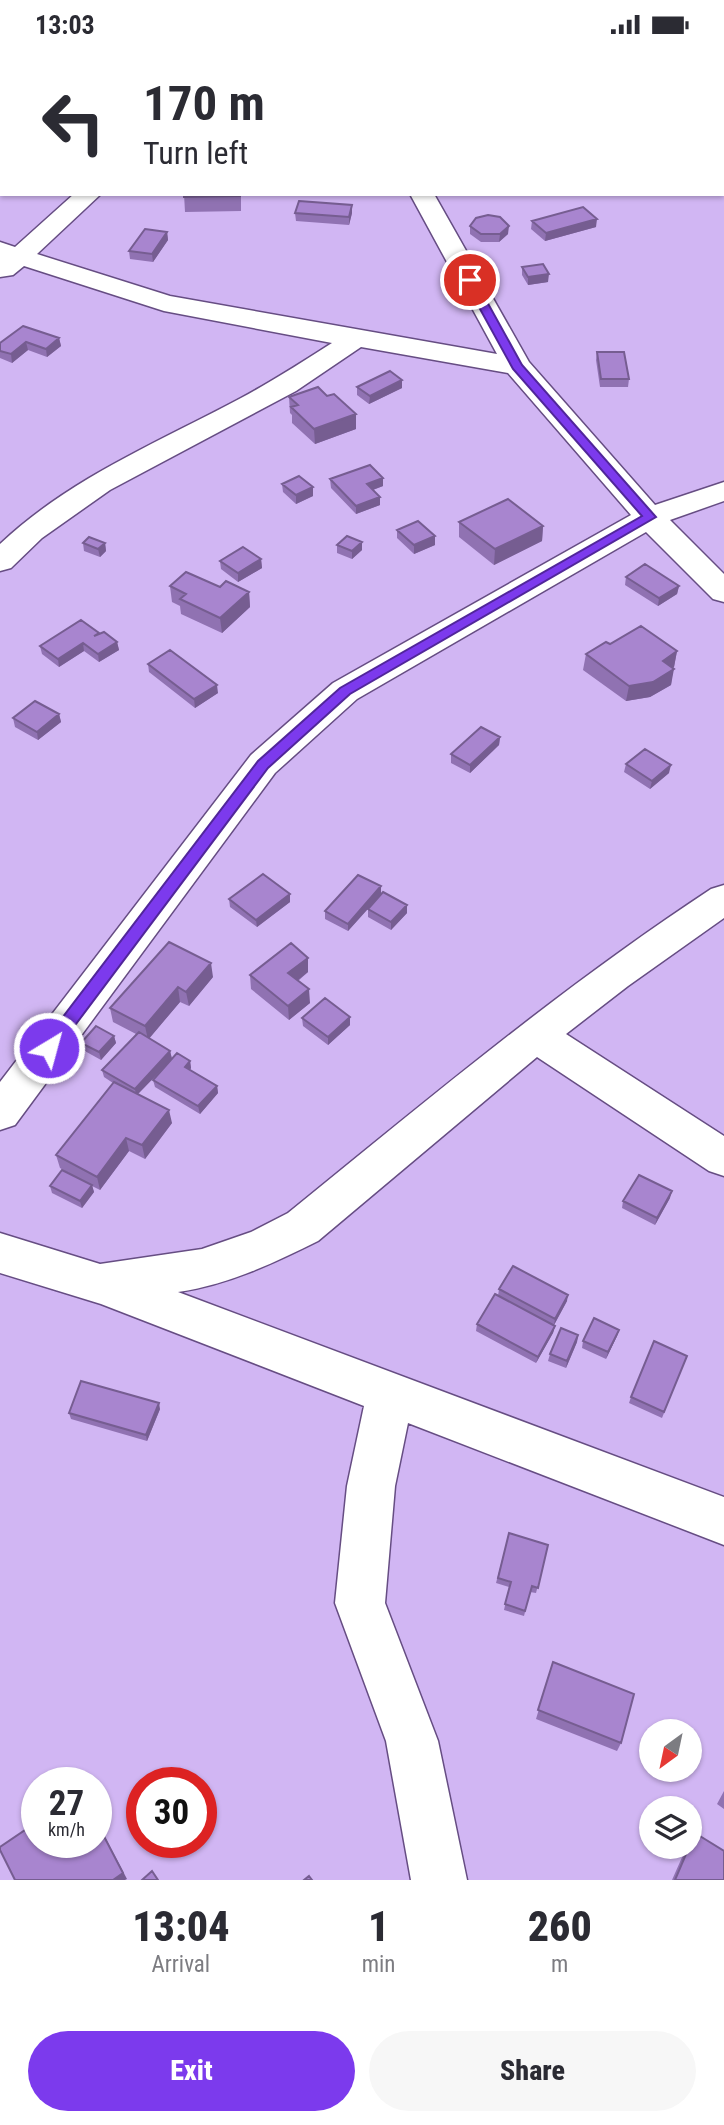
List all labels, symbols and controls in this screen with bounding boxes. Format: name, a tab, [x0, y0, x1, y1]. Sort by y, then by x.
text: 13:03	[35, 10, 95, 40]
text: 170 m	[143, 75, 265, 132]
icon: left	[28, 77, 119, 168]
text: Turn left	[143, 134, 248, 172]
pin	[440, 250, 500, 310]
icon: arrive	[451, 261, 489, 299]
position arrow	[12, 1011, 86, 1085]
north arrow	[639, 1719, 702, 1781]
map controls	[639, 1719, 702, 1859]
speed limit sign: 30	[126, 1767, 217, 1858]
text: 27	[49, 1783, 84, 1824]
button: layers	[639, 1796, 702, 1859]
text: km/h	[48, 1819, 85, 1840]
text: 13:04	[132, 1902, 229, 1951]
text: 1	[368, 1902, 389, 1951]
text: 260	[528, 1902, 592, 1951]
text: Arrival	[152, 1951, 210, 1978]
text: min	[362, 1951, 395, 1978]
text: m	[551, 1951, 568, 1978]
button: Exit	[28, 2031, 355, 2111]
button: Share	[369, 2031, 696, 2111]

